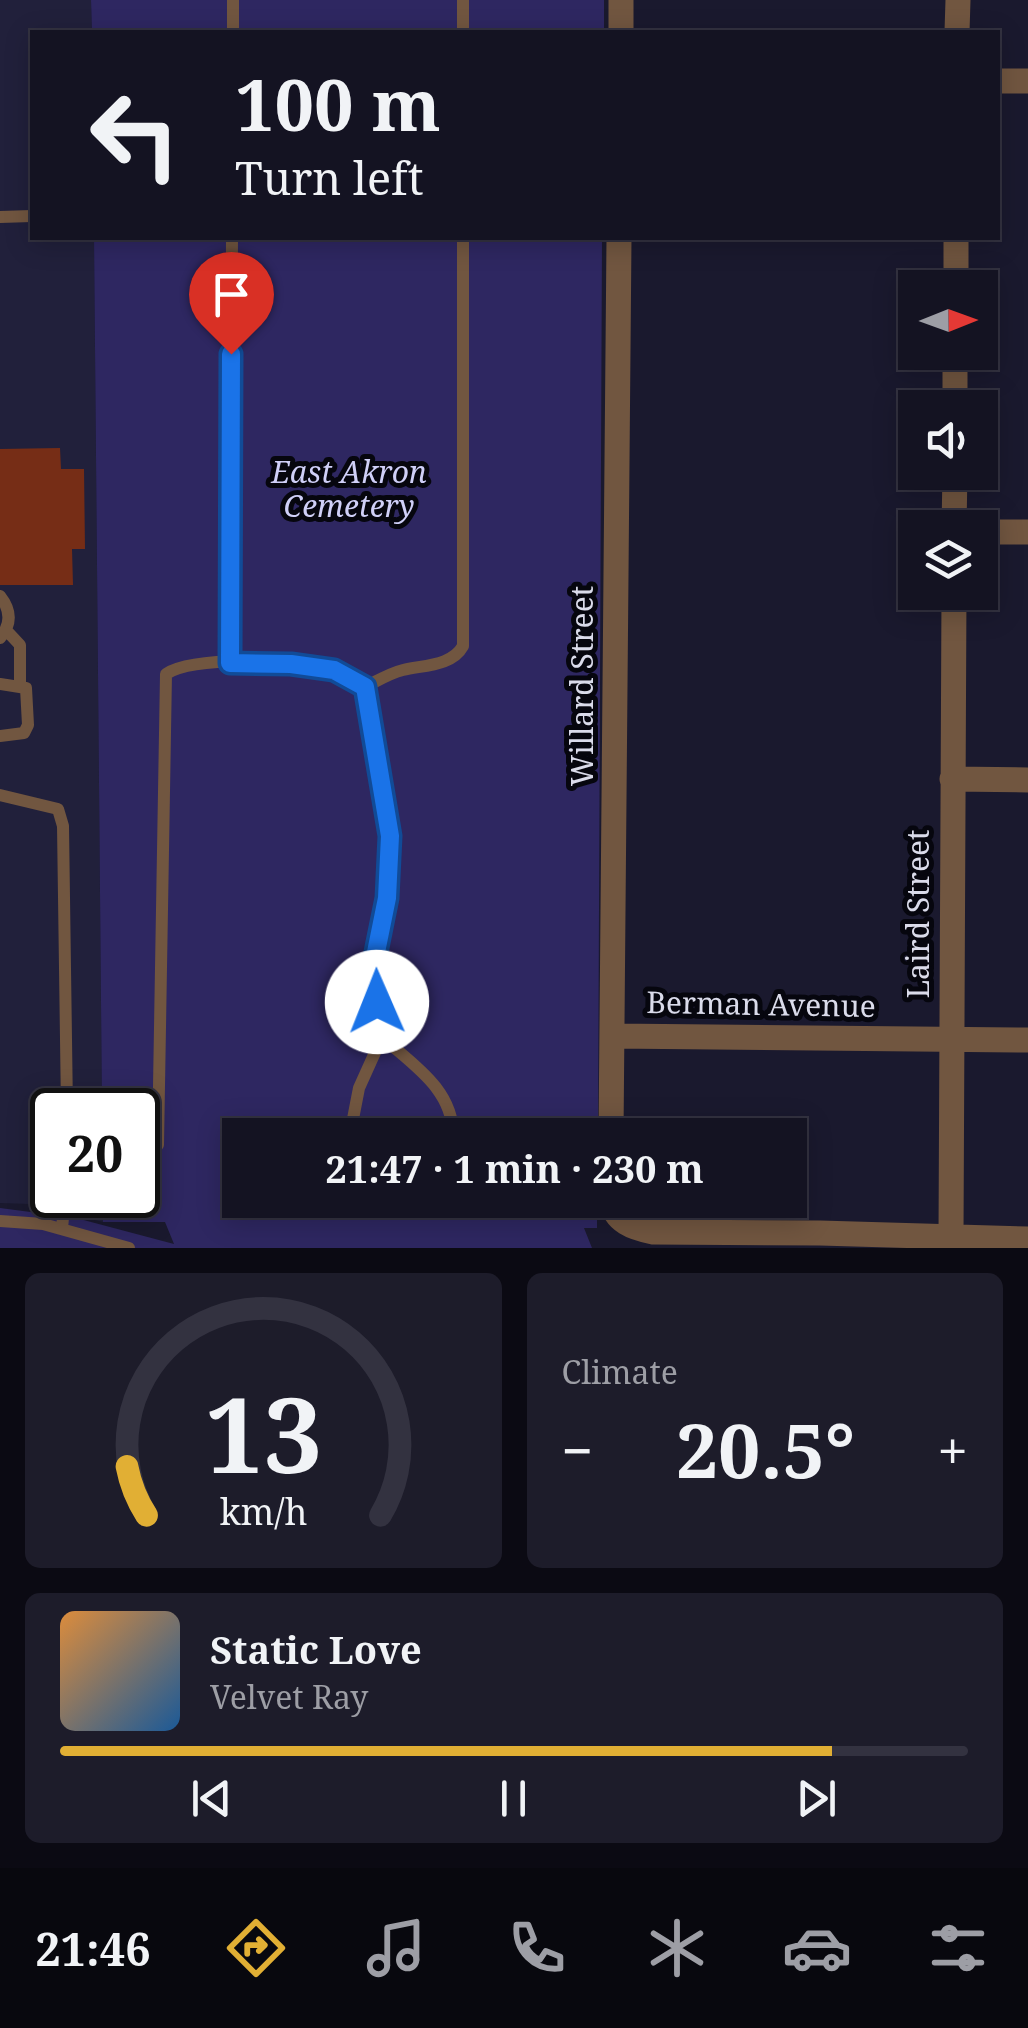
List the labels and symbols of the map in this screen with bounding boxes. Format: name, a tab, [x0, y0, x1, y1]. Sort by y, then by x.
pin	[189, 252, 274, 355]
north arrow	[898, 270, 998, 370]
park label: East Akron Cemetery	[270, 451, 427, 526]
street label: Willard Street	[561, 586, 602, 786]
street label: Laird Street	[897, 829, 938, 999]
position arrow	[325, 950, 429, 1054]
street label: Berman Avenue	[646, 981, 876, 1026]
speed limit sign: 20	[30, 1088, 160, 1218]

